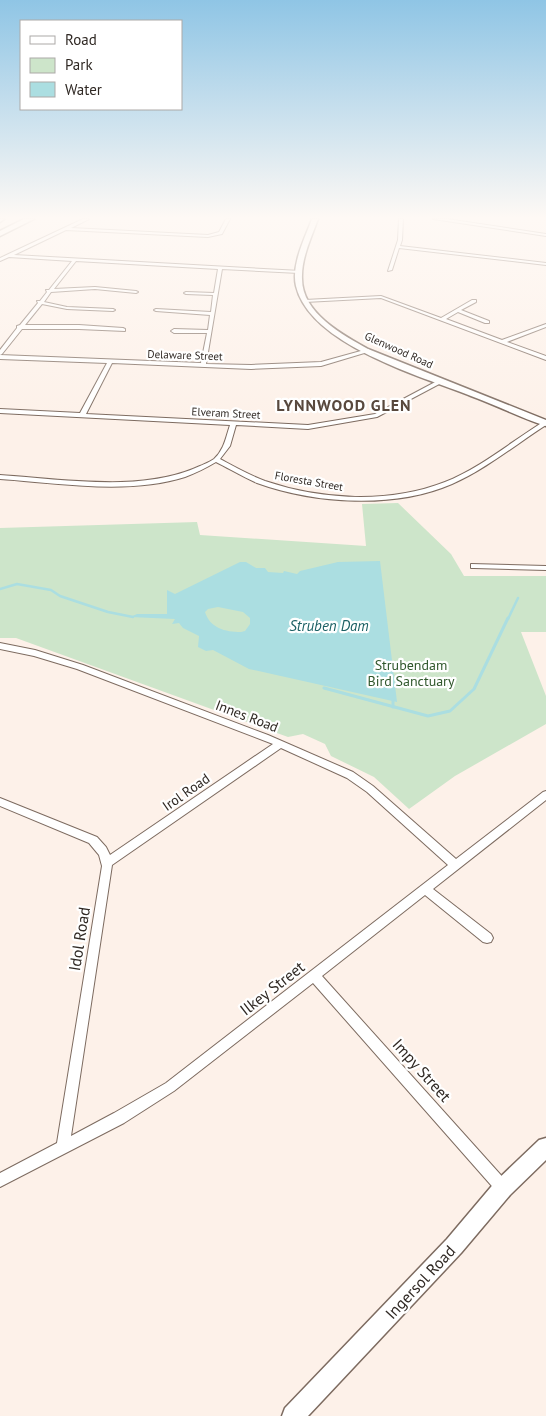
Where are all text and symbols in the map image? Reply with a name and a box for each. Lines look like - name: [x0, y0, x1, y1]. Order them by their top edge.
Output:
- legend: [20, 20, 182, 110]
- text: Road: [65, 30, 97, 49]
- text: Park: [65, 55, 93, 74]
- text: Water: [65, 80, 102, 99]
- street label: Glenwood Road: [363, 329, 435, 371]
- street label: Delaware Street: [147, 347, 223, 363]
- district label: LYNNWOOD GLEN: [276, 395, 412, 415]
- street label: Elveram Street: [191, 404, 261, 422]
- street label: Floresta Street: [274, 468, 344, 494]
- water label: Struben Dam: [289, 616, 369, 635]
- park label: Strubendam Bird Sanctuary: [368, 656, 455, 690]
- street label: Innes Road: [213, 696, 281, 736]
- street label: Irol Road: [159, 769, 213, 815]
- street label: Idol Road: [64, 906, 94, 972]
- street label: Ilkey Street: [236, 956, 309, 1019]
- street label: Impy Street: [388, 1034, 456, 1106]
- street label: Ingersol Road: [381, 1241, 459, 1323]

